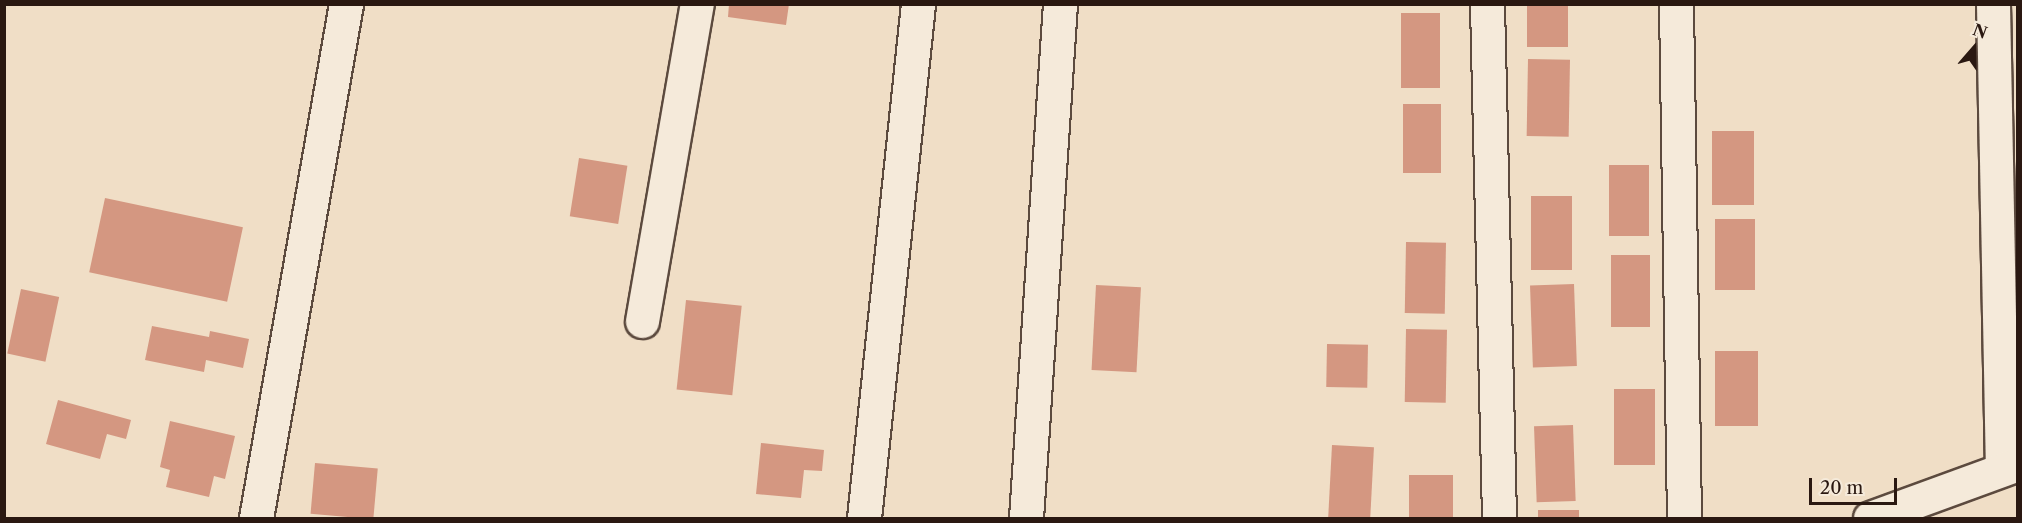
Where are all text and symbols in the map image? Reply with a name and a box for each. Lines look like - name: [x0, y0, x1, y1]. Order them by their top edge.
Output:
- north arrow: [1944, 18, 2004, 78]
- text: N: [1970, 19, 1990, 43]
- scale bar: [1812, 466, 1900, 504]
- text: 20 m: [1820, 477, 1863, 499]

